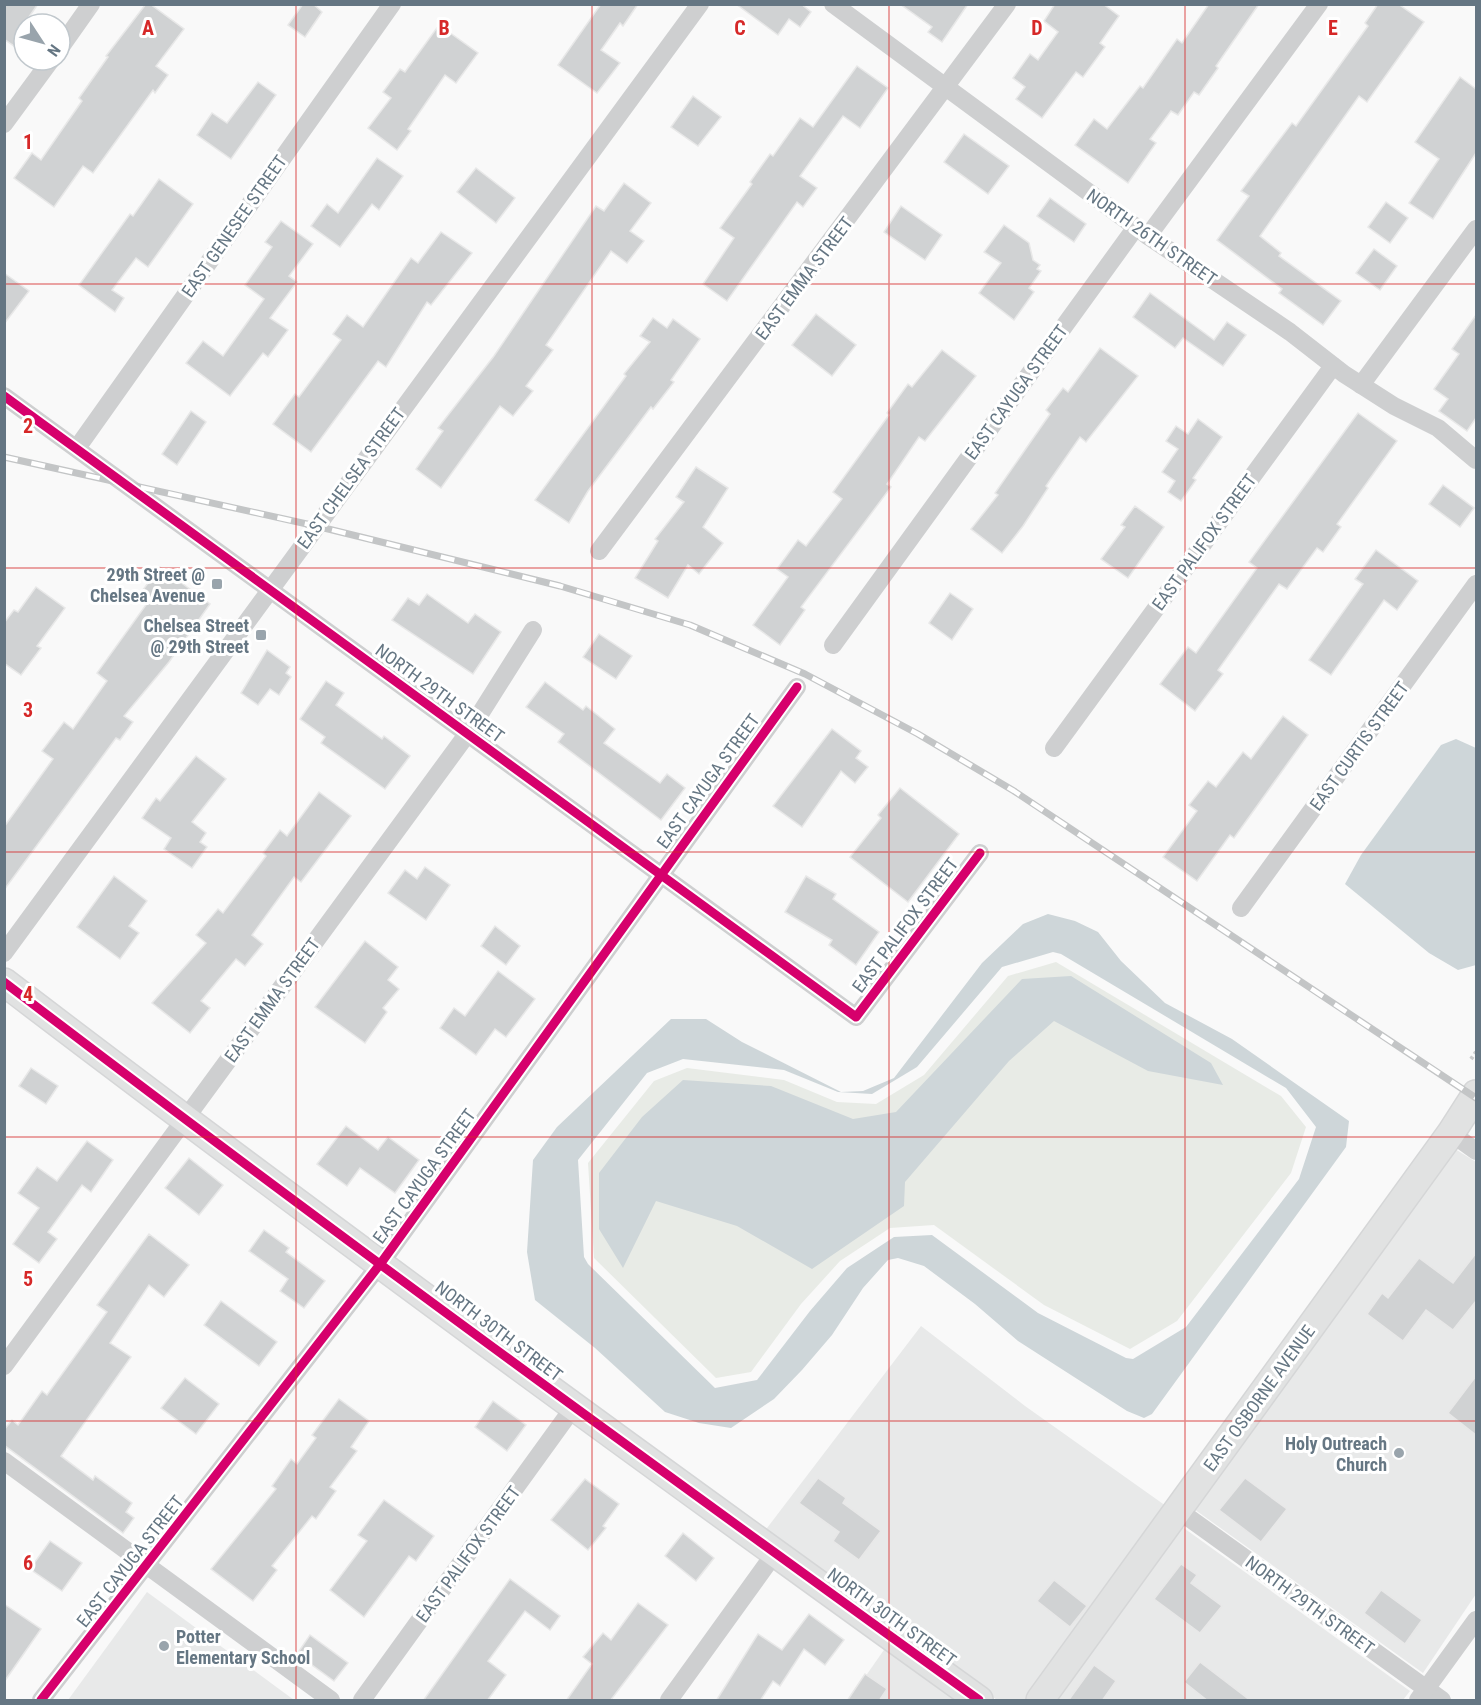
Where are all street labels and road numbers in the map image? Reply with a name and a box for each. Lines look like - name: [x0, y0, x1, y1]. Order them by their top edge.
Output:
- street label: EAST GENESEE STREET: [177, 151, 291, 301]
- street label: NORTH 26TH STREET: [1083, 184, 1221, 290]
- street label: EAST EMMA STREET: [751, 212, 857, 344]
- street label: EAST CAYUGA STREET: [960, 321, 1072, 463]
- street label: EAST CHELSEA STREET: [293, 403, 409, 553]
- street label: EAST PALIFOX STREET: [1148, 470, 1260, 614]
- street label: NORTH 29TH STREET: [372, 639, 508, 747]
- street label: EAST CURTIS STREET: [1305, 678, 1413, 814]
- street label: EAST CAYUGA STREET: [652, 710, 764, 852]
- street label: EAST PALIFOX STREET: [848, 854, 962, 996]
- street label: EAST EMMA STREET: [220, 934, 324, 1066]
- street label: EAST CAYUGA STREET: [368, 1105, 480, 1247]
- street label: NORTH 30TH STREET: [431, 1276, 567, 1386]
- street label: EAST OSBORNE AVENUE: [1199, 1321, 1319, 1475]
- street label: EAST PALIFOX STREET: [412, 1482, 524, 1626]
- street label: EAST CAYUGA STREET: [72, 1491, 188, 1631]
- street label: NORTH 29TH STREET: [1242, 1551, 1378, 1659]
- street label: NORTH 30TH STREET: [824, 1563, 960, 1671]

